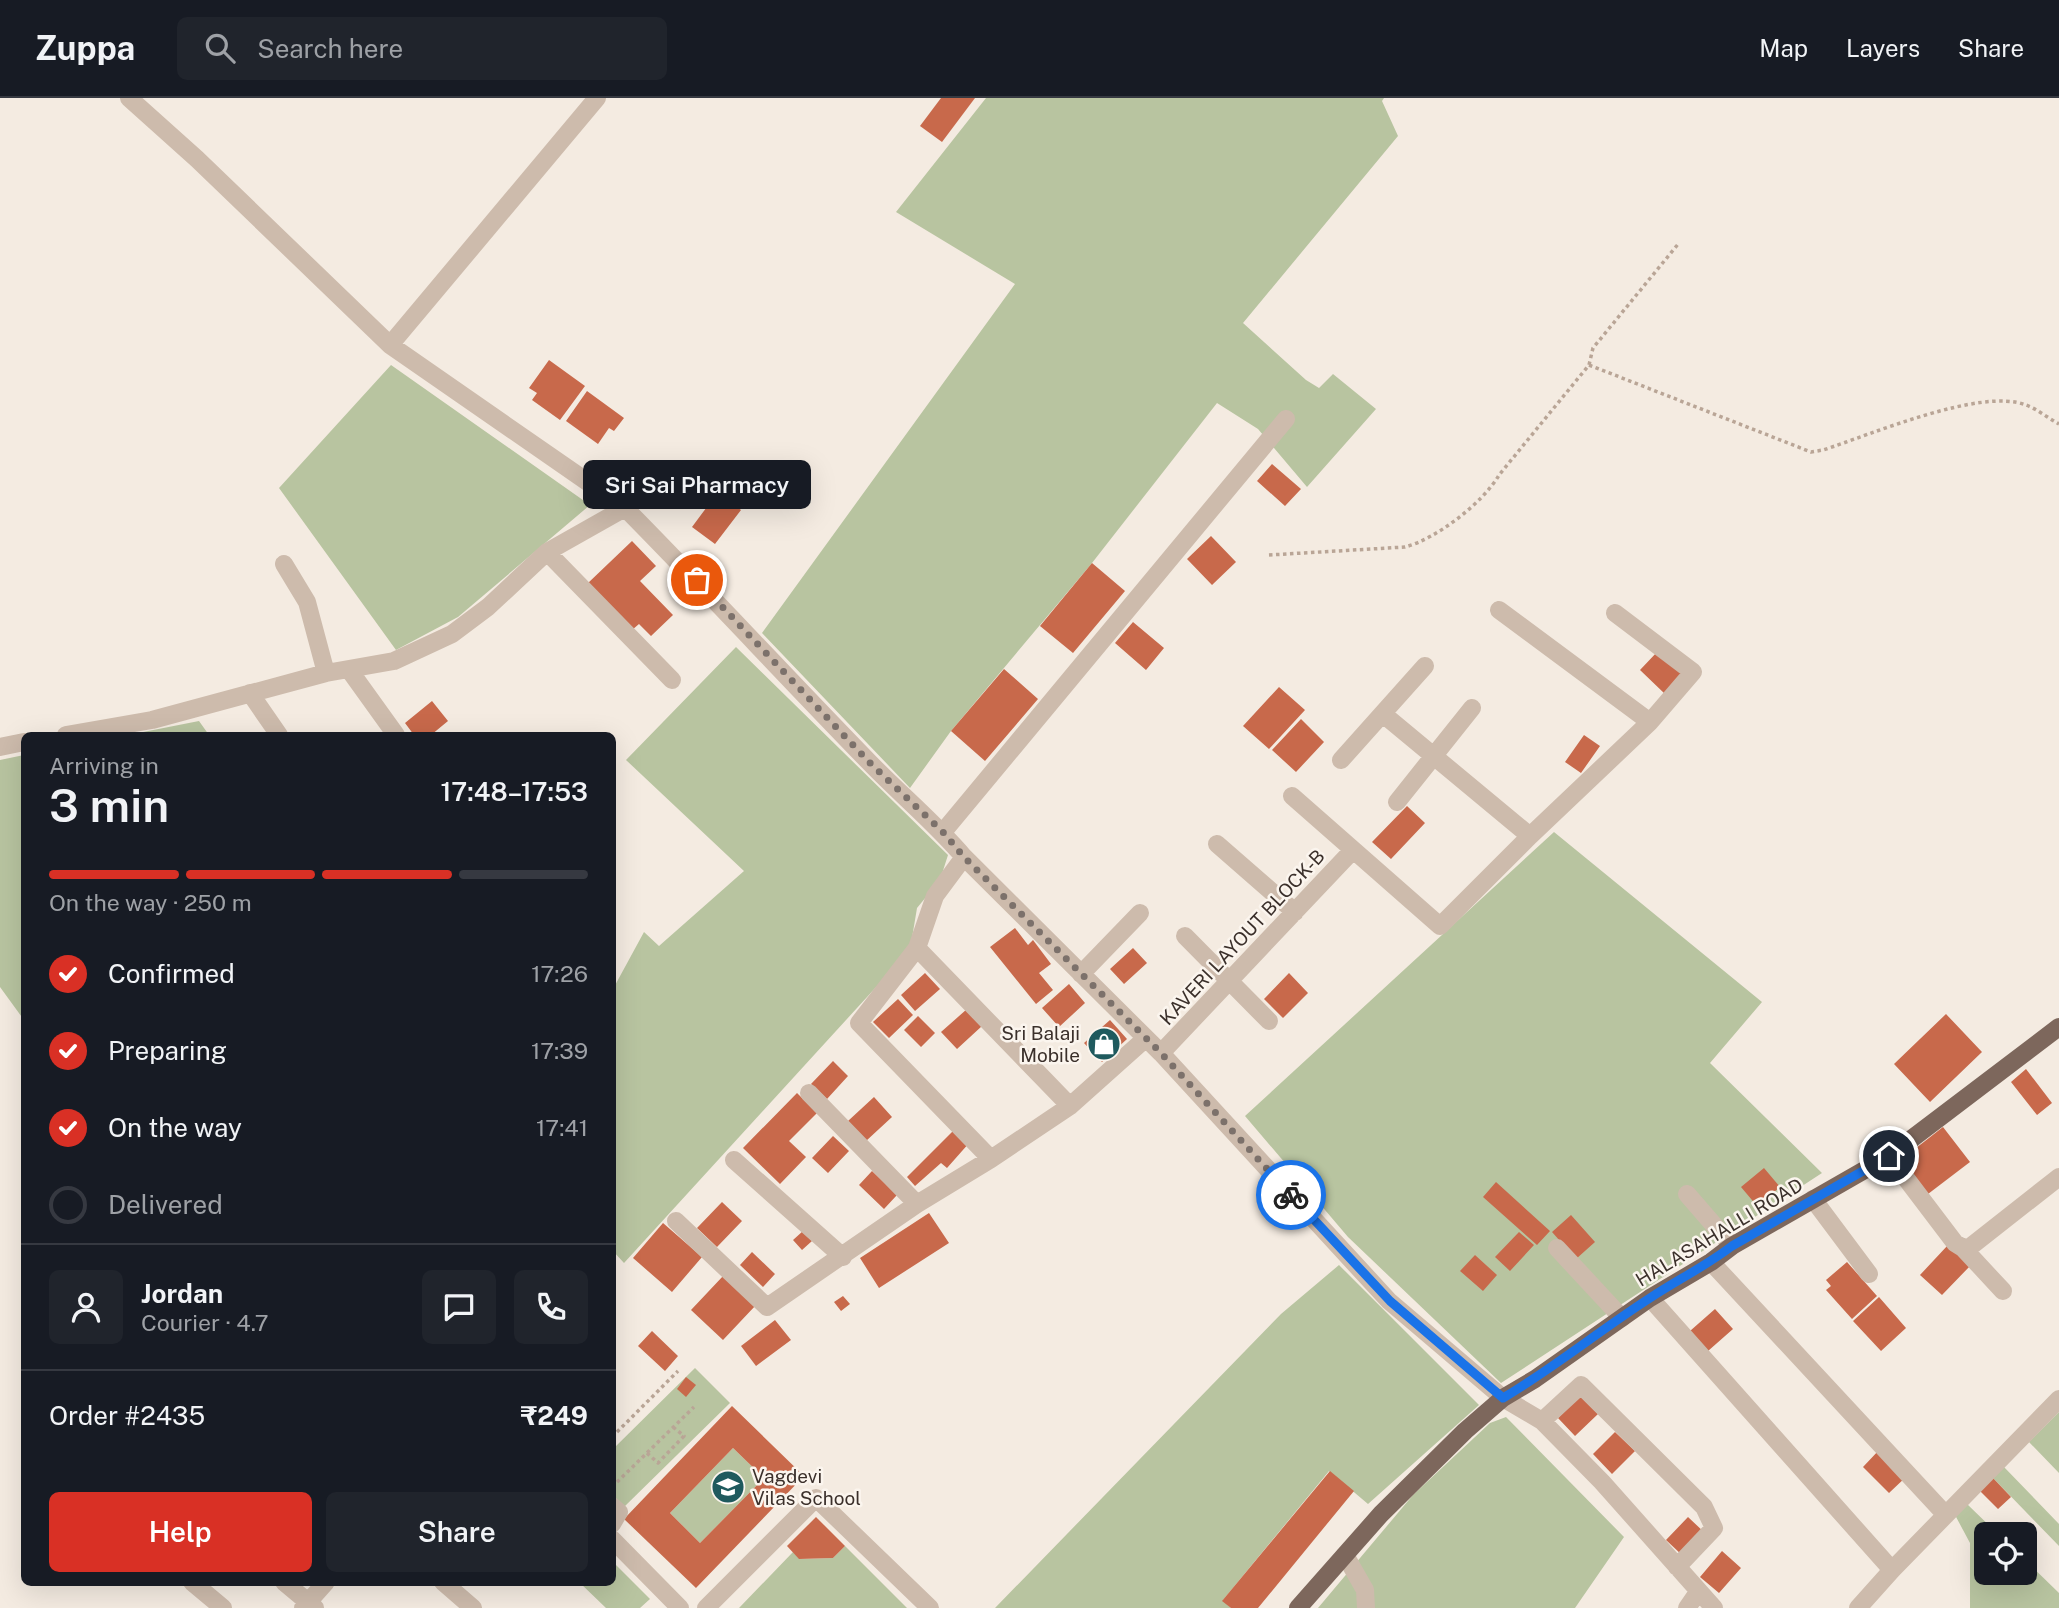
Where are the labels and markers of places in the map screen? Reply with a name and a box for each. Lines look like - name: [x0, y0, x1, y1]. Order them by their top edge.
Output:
- callout: Sri Sai Pharmacy: [583, 461, 811, 510]
- pin: [667, 550, 727, 610]
- place label: Sri Balaji Mobile: [1001, 1022, 1080, 1066]
- shop icon: Sri Balaji Mobile: [1085, 1025, 1123, 1063]
- pin: [1859, 1126, 1919, 1186]
- place label: Vagdevi Vilas School: [752, 1465, 861, 1509]
- school or university icon: Vagdevi Vilas School: [709, 1468, 747, 1506]

